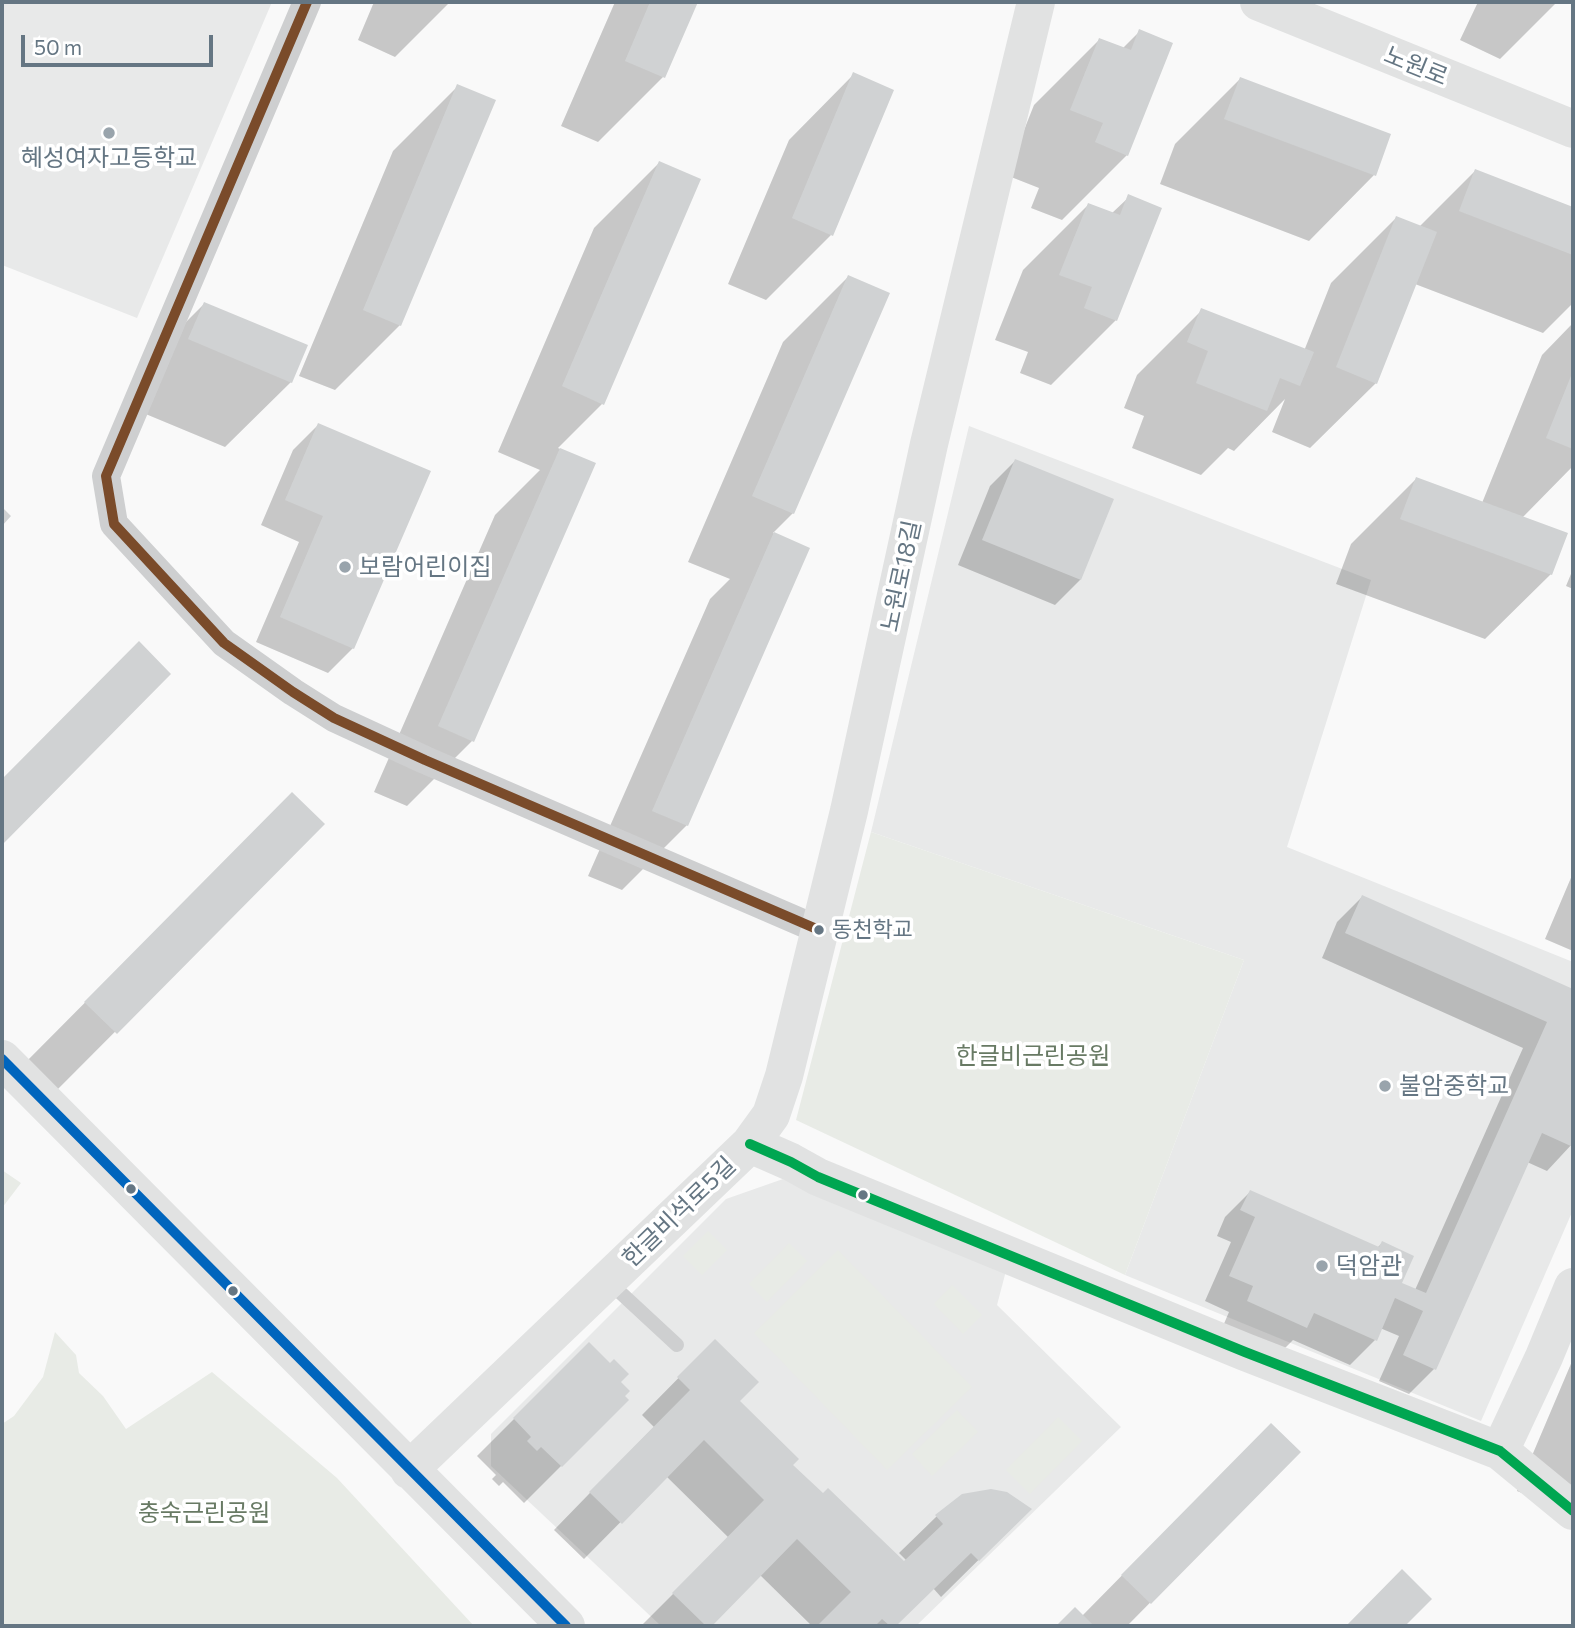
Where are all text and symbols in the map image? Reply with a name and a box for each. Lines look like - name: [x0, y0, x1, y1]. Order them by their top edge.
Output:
- scale bar: [24, 21, 217, 65]
- text: 50 m: [34, 34, 82, 59]
- street label: 노원로: [1380, 40, 1452, 92]
- marker: 혜성여자고등학교: [101, 125, 117, 141]
- place label: 혜성여자고등학교: [21, 144, 197, 172]
- street label: 노원로18길: [875, 518, 927, 634]
- place label: 보람어린이집: [359, 553, 491, 581]
- marker: 보람어린이집: [337, 559, 353, 575]
- place label: 동천학교: [832, 917, 913, 943]
- marker: 동천학교: [812, 923, 826, 937]
- park label: 한글비근린공원: [956, 1042, 1110, 1070]
- place label: 불암중학교: [1399, 1072, 1509, 1100]
- marker: 불암중학교: [1377, 1078, 1393, 1094]
- street label: 한글비석로5길: [616, 1151, 742, 1273]
- unlabelled marker: [124, 1182, 138, 1196]
- unlabelled marker: [856, 1188, 870, 1202]
- place label: 덕암관: [1336, 1252, 1402, 1280]
- marker: 덕암관: [1314, 1258, 1330, 1274]
- unlabelled marker: [226, 1284, 240, 1298]
- park label: 충숙근린공원: [138, 1499, 270, 1527]

